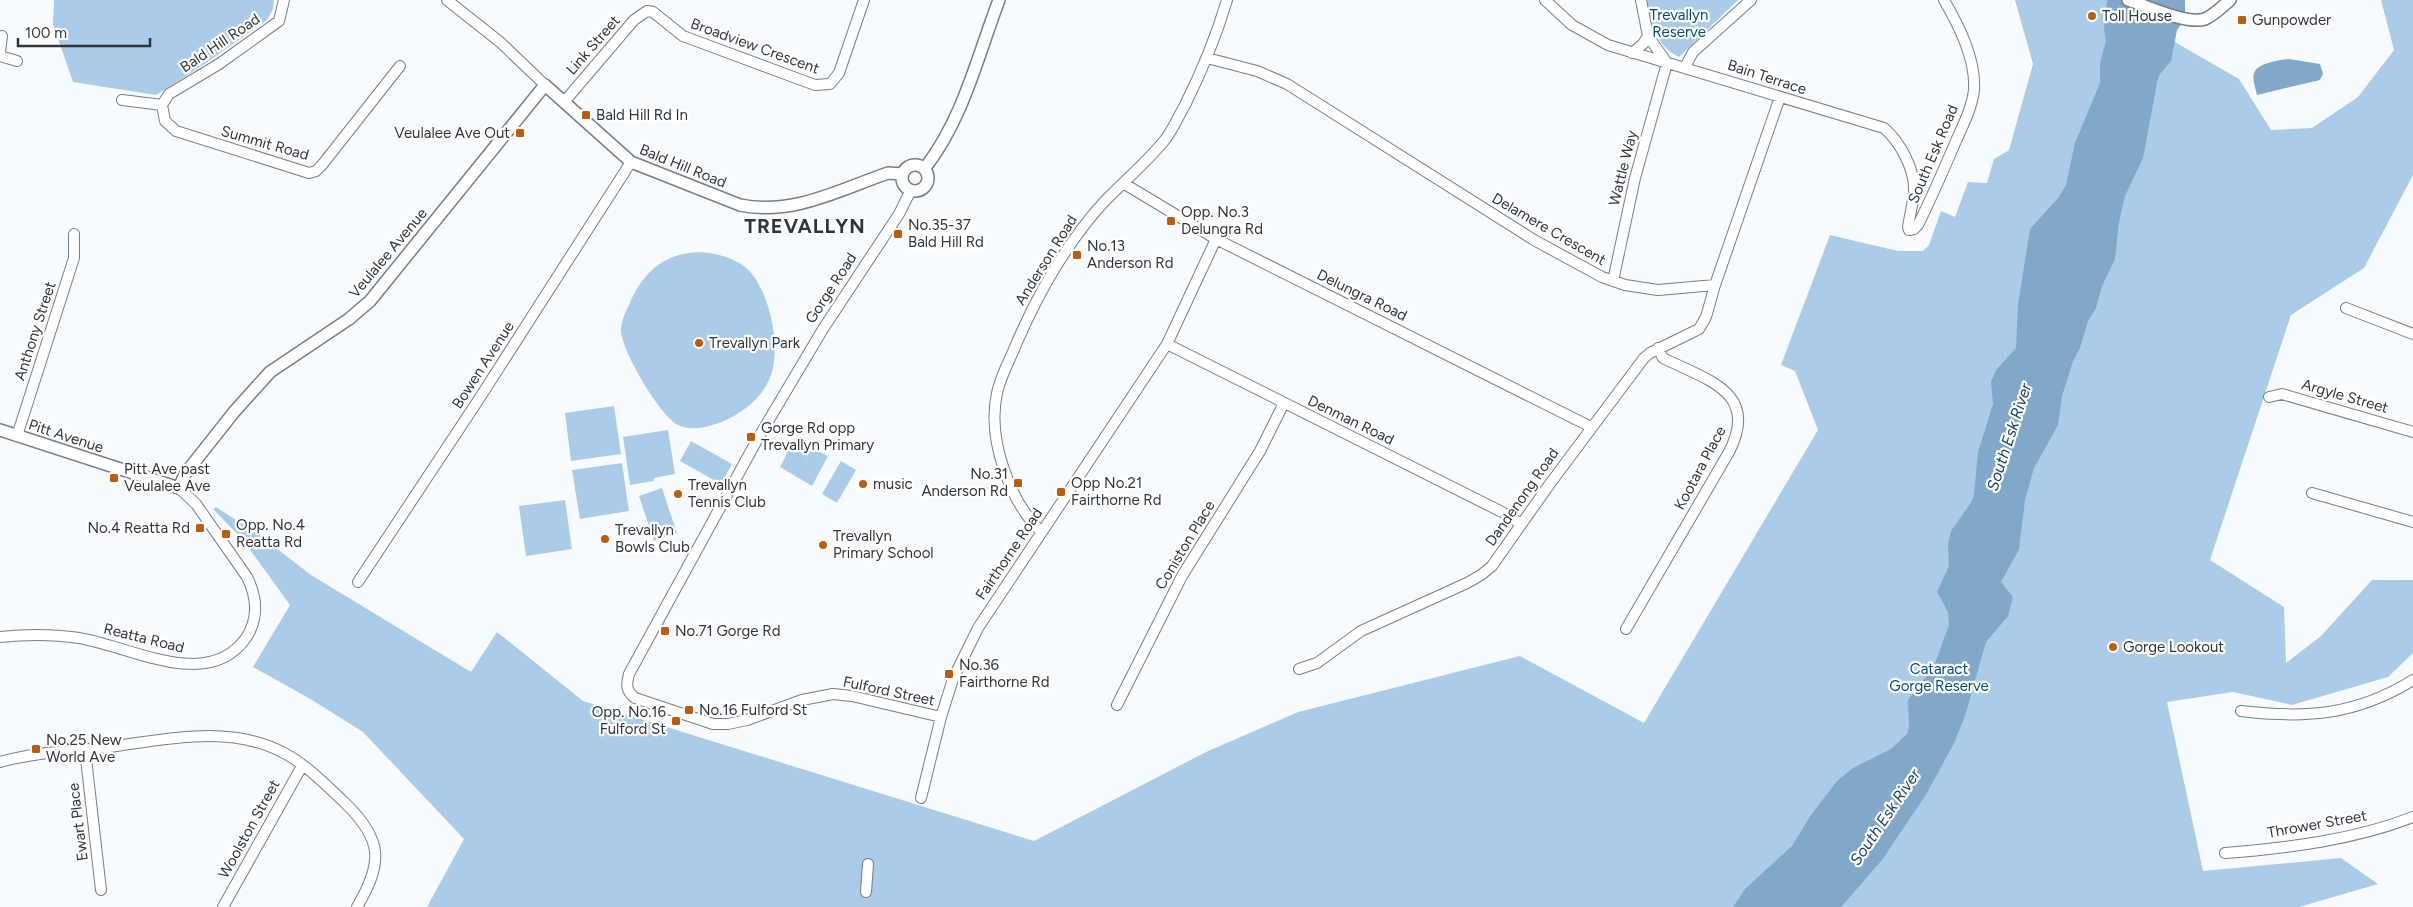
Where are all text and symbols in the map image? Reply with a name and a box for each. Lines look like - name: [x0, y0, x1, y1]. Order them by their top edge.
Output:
- park label: Trevallyn Reserve: [1650, 6, 1708, 41]
- place label: Toll House: [2102, 7, 2172, 25]
- street label: Bald Hill Road: [177, 10, 263, 76]
- marker: Toll House: [2086, 10, 2098, 22]
- street label: Link Street: [562, 11, 624, 78]
- place label: Gunpowder: [2252, 11, 2331, 29]
- street label: Broadview Crescent: [688, 14, 822, 78]
- marker: Gunpowder: [2236, 14, 2248, 26]
- scale bar: [18, 15, 150, 47]
- text: 100 m: [25, 24, 67, 42]
- street label: Bain Terrace: [1725, 56, 1809, 98]
- street label: South Esk Road: [1904, 102, 1962, 206]
- place label: Bald Hill Rd In: [596, 106, 688, 124]
- marker: Bald Hill Rd In: [580, 109, 592, 121]
- street label: Summit Road: [219, 122, 311, 164]
- place label: Veulalee Ave Out: [394, 124, 510, 142]
- marker: Veulalee Ave Out: [514, 127, 526, 139]
- street label: Wattle Way: [1605, 128, 1641, 208]
- street label: Bald Hill Road: [637, 140, 729, 192]
- street label: Delamere Crescent: [1489, 189, 1610, 269]
- place label: Opp. No.3 Delungra Rd: [1181, 203, 1263, 238]
- street label: Veulalee Avenue: [345, 205, 431, 301]
- street label: Anderson Road: [1011, 212, 1081, 308]
- district label: TREVALLYN: [744, 214, 866, 238]
- marker: Opp. No.3 Delungra Rd: [1165, 215, 1177, 227]
- place label: No.35-37 Bald Hill Rd: [908, 216, 984, 251]
- marker: No.35-37 Bald Hill Rd: [892, 228, 904, 240]
- place label: No.13 Anderson Rd: [1087, 237, 1174, 272]
- street label: Gorge Road: [802, 249, 860, 327]
- marker: No.13 Anderson Rd: [1071, 249, 1083, 261]
- street label: Delungra Road: [1314, 265, 1410, 325]
- street label: Anthony Street: [11, 279, 60, 383]
- street label: Bowen Avenue: [448, 318, 518, 412]
- place label: Trevallyn Park: [709, 334, 801, 352]
- marker: Trevallyn Park: [693, 337, 705, 349]
- street label: Argyle Street: [2300, 375, 2391, 417]
- water label: South Esk River: [1983, 380, 2035, 493]
- street label: Denman Road: [1305, 391, 1397, 449]
- street label: Pitt Avenue: [26, 415, 106, 457]
- place label: Gorge Rd opp Trevallyn Primary: [761, 419, 874, 454]
- street label: Kootara Place: [1670, 423, 1730, 513]
- marker: Gorge Rd opp Trevallyn Primary: [745, 431, 757, 443]
- street label: Dandenong Road: [1481, 444, 1563, 550]
- place label: Pitt Ave past Veulalee Ave: [124, 460, 211, 495]
- place label: No.31 Anderson Rd: [921, 465, 1008, 500]
- marker: Pitt Ave past Veulalee Ave: [108, 472, 120, 484]
- place label: Opp No.21 Fairthorne Rd: [1071, 474, 1162, 509]
- place label: music: [873, 475, 913, 493]
- place label: Trevallyn Tennis Club: [688, 476, 766, 511]
- marker: No.31 Anderson Rd: [1012, 477, 1024, 489]
- marker: music: [857, 478, 869, 490]
- marker: Opp No.21 Fairthorne Rd: [1055, 486, 1067, 498]
- marker: Trevallyn Tennis Club: [672, 488, 684, 500]
- street label: Coniston Place: [1151, 497, 1219, 593]
- street label: Fairthorne Road: [972, 505, 1046, 603]
- place label: Opp. No.4 Reatta Rd: [236, 516, 305, 551]
- place label: No.4 Reatta Rd: [87, 519, 190, 537]
- place label: Trevallyn Bowls Club: [615, 521, 690, 556]
- marker: No.4 Reatta Rd: [194, 522, 206, 534]
- place label: Trevallyn Primary School: [833, 527, 934, 562]
- marker: Opp. No.4 Reatta Rd: [220, 528, 232, 540]
- marker: Trevallyn Bowls Club: [599, 533, 611, 545]
- marker: Trevallyn Primary School: [817, 539, 829, 551]
- street label: Reatta Road: [102, 619, 186, 657]
- place label: No.71 Gorge Rd: [675, 622, 780, 640]
- marker: No.71 Gorge Rd: [659, 625, 671, 637]
- place label: Gorge Lookout: [2123, 638, 2224, 656]
- marker: Gorge Lookout: [2107, 641, 2119, 653]
- place label: No.36 Fairthorne Rd: [959, 656, 1050, 691]
- park label: Cataract Gorge Reserve: [1889, 660, 1989, 695]
- marker: No.36 Fairthorne Rd: [943, 668, 955, 680]
- street label: Fulford Street: [841, 672, 937, 710]
- place label: No.16 Fulford St: [699, 701, 807, 719]
- place label: Opp. No.16 Fulford St: [592, 703, 667, 738]
- marker: No.16 Fulford St: [683, 704, 695, 716]
- marker: Opp. No.16 Fulford St: [670, 715, 682, 727]
- place label: No.25 New World Ave: [46, 731, 122, 766]
- marker: No.25 New World Ave: [30, 743, 42, 755]
- water label: South Esk River: [1846, 765, 1924, 869]
- street label: Woolston Street: [214, 776, 284, 881]
- street label: Ewart Place: [64, 782, 92, 862]
- street label: Thrower Street: [2266, 806, 2369, 842]

